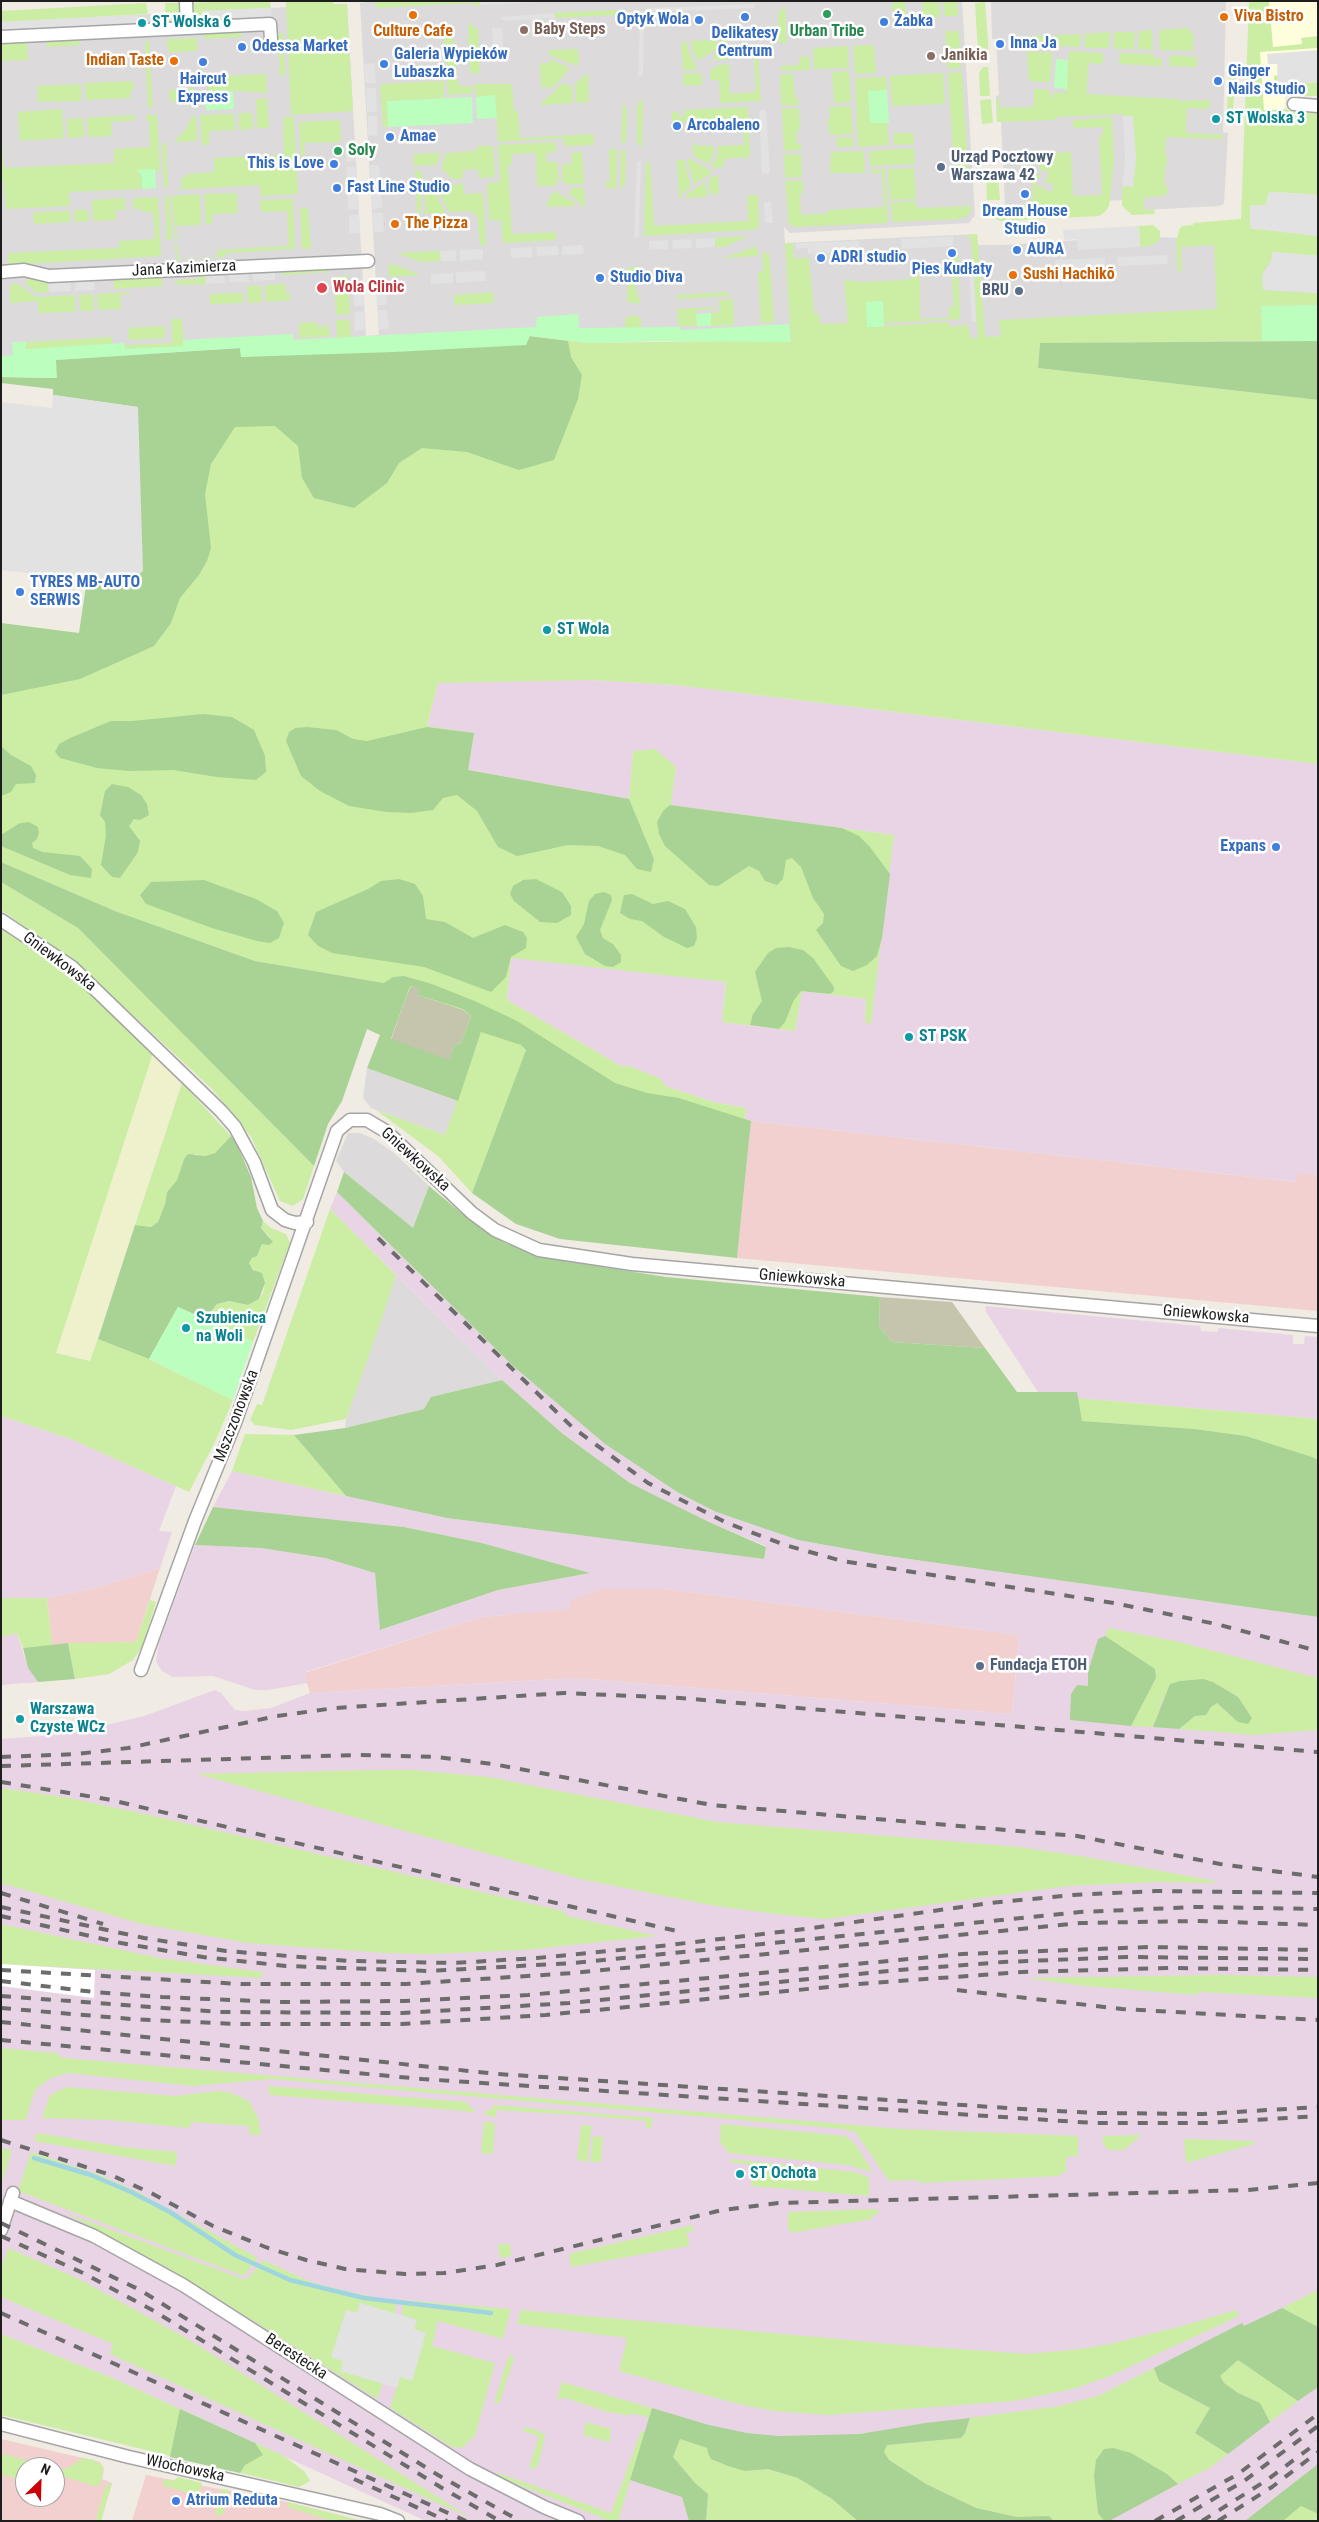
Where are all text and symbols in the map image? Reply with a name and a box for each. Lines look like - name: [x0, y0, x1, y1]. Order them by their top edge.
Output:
- place label: Viva Bistro: [1234, 7, 1304, 27]
- marker: Urban Tribe: [821, 8, 833, 20]
- marker: Culture Cafe: [407, 9, 419, 21]
- place label: Optyk Wola: [617, 10, 689, 30]
- marker: Delikatesy Centrum: [739, 11, 751, 23]
- marker: Viva Bistro: [1218, 11, 1230, 23]
- place label: Żabka: [894, 12, 933, 32]
- place label: ST Wolska 6: [152, 13, 231, 33]
- marker: Optyk Wola: [693, 14, 705, 26]
- marker: Żabka: [878, 16, 890, 28]
- marker: ST Wolska 6: [136, 17, 148, 29]
- place label: Baby Steps: [534, 20, 606, 40]
- place label: Culture Cafe: [373, 22, 453, 42]
- place label: Urban Tribe: [790, 22, 864, 42]
- marker: Baby Steps: [518, 24, 530, 36]
- place label: Delikatesy Centrum: [712, 24, 778, 62]
- place label: Inna Ja: [1010, 34, 1057, 54]
- place label: Odessa Market: [252, 37, 348, 57]
- marker: Inna Ja: [994, 38, 1006, 50]
- marker: Odessa Market: [236, 41, 248, 53]
- place label: Galeria Wypieków Lubaszka: [394, 45, 508, 83]
- place label: Janikia: [941, 46, 988, 66]
- marker: Janikia: [925, 50, 937, 62]
- place label: Indian Taste: [86, 51, 164, 71]
- marker: Indian Taste: [168, 55, 180, 67]
- marker: Haircut Express: [197, 56, 209, 68]
- marker: Galeria Wypieków Lubaszka: [378, 58, 390, 70]
- place label: Ginger Nails Studio: [1228, 62, 1306, 100]
- place label: Haircut Express: [178, 70, 228, 108]
- marker: Ginger Nails Studio: [1212, 75, 1224, 87]
- place label: ST Wolska 3: [1226, 109, 1305, 129]
- marker: ST Wolska 3: [1210, 113, 1222, 125]
- place label: Arcobaleno: [687, 116, 760, 136]
- marker: Arcobaleno: [671, 120, 683, 132]
- place label: Amae: [400, 127, 436, 147]
- marker: Amae: [384, 131, 396, 143]
- place label: Soly: [348, 141, 376, 161]
- marker: Soly: [332, 145, 344, 157]
- place label: Urząd Pocztowy Warszawa 42: [951, 148, 1053, 186]
- place label: This is Love: [247, 154, 324, 174]
- marker: This is Love: [328, 158, 340, 170]
- marker: Urząd Pocztowy Warszawa 42: [935, 161, 947, 173]
- place label: Fast Line Studio: [347, 178, 450, 198]
- marker: Fast Line Studio: [331, 182, 343, 194]
- marker: Dream House Studio: [1019, 188, 1031, 200]
- place label: Dream House Studio: [982, 202, 1068, 240]
- place label: The Pizza: [405, 214, 468, 234]
- marker: The Pizza: [389, 218, 401, 230]
- place label: AURA: [1027, 240, 1064, 260]
- marker: AURA: [1011, 244, 1023, 256]
- marker: Pies Kudłaty: [946, 247, 958, 259]
- place label: ADRI studio: [831, 248, 906, 268]
- marker: ADRI studio: [815, 252, 827, 264]
- street label: Jana Kazimierza: [131, 257, 237, 281]
- place label: Pies Kudłaty: [912, 260, 992, 280]
- place label: Sushi Hachikō: [1023, 265, 1115, 285]
- place label: Studio Diva: [610, 268, 683, 288]
- marker: Sushi Hachikō: [1007, 269, 1019, 281]
- marker: Studio Diva: [594, 272, 606, 284]
- place label: Wola Clinic: [333, 278, 404, 298]
- marker: Wola Clinic: [315, 281, 329, 295]
- place label: BRU: [982, 281, 1009, 301]
- marker: BRU: [1013, 285, 1025, 297]
- place label: TYRES MB-AUTO SERWIS: [30, 573, 140, 611]
- marker: TYRES MB-AUTO SERWIS: [14, 586, 26, 598]
- place label: ST Wola: [557, 620, 609, 640]
- marker: ST Wola: [541, 624, 553, 636]
- place label: Expans: [1220, 837, 1266, 857]
- marker: Expans: [1270, 841, 1282, 853]
- street label: Gniewkowska: [19, 928, 99, 996]
- place label: ST PSK: [919, 1027, 967, 1047]
- marker: ST PSK: [903, 1031, 915, 1043]
- street label: Gniewkowska: [376, 1124, 454, 1196]
- street label: Gniewkowska: [758, 1266, 846, 1292]
- street label: Gniewkowska: [1162, 1302, 1250, 1328]
- place label: Szubienica na Woli: [196, 1309, 266, 1347]
- marker: Szubienica na Woli: [180, 1322, 192, 1334]
- street label: Mszczonowska: [211, 1367, 263, 1465]
- place label: Fundacja ETOH: [990, 1656, 1087, 1676]
- marker: Fundacja ETOH: [974, 1660, 986, 1672]
- place label: Warszawa Czyste WCz: [30, 1700, 105, 1738]
- marker: Warszawa Czyste WCz: [14, 1713, 26, 1725]
- place label: ST Ochota: [750, 2164, 816, 2184]
- marker: ST Ochota: [734, 2168, 746, 2180]
- street label: Berestecka: [261, 2330, 331, 2384]
- street label: Włochowska: [144, 2451, 226, 2487]
- north arrow: [15, 2457, 65, 2507]
- text: N: [39, 2460, 53, 2478]
- place label: Atrium Reduta: [186, 2491, 278, 2511]
- marker: Atrium Reduta: [170, 2495, 182, 2507]

